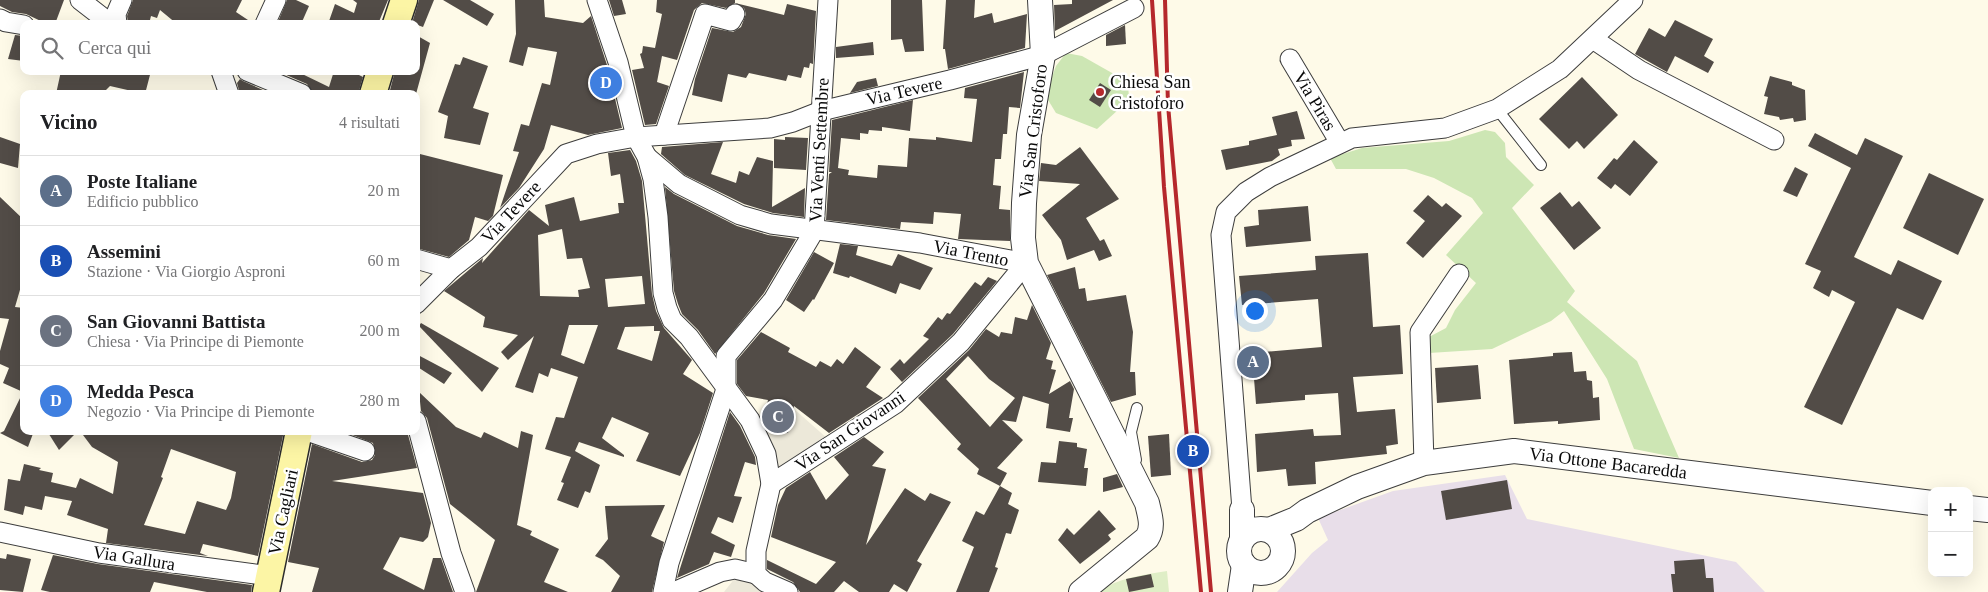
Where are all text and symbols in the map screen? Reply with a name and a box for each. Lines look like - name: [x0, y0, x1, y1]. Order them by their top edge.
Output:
- search box: [20, 20, 420, 75]
- icon: search: [38, 34, 66, 62]
- text: Cerca qui: [78, 37, 151, 58]
- street label: Via San Cristoforo: [1015, 63, 1051, 199]
- pin: D: [590, 64, 622, 102]
- street label: Via Piras: [1290, 68, 1340, 134]
- place label: Chiesa San Cristoforo: [1110, 72, 1191, 113]
- street label: Via Tevere: [864, 73, 944, 109]
- street label: Via Venti Settembre: [805, 77, 833, 223]
- marker: Chiesa San Cristoforo: [1094, 86, 1106, 98]
- text: Vicino: [40, 110, 98, 134]
- text: 4 risultati: [339, 114, 400, 131]
- text: Poste Italiane: [87, 171, 197, 192]
- street label: Via Tevere: [477, 177, 545, 247]
- text: A: [50, 182, 62, 199]
- text: 20 m: [368, 182, 400, 199]
- text: Edificio pubblico: [87, 193, 199, 210]
- street label: Via Trento: [932, 236, 1010, 270]
- text: Assemini: [87, 241, 161, 262]
- text: B: [51, 252, 61, 269]
- text: 60 m: [368, 252, 400, 269]
- text: Stazione · Via Giorgio Asproni: [87, 263, 285, 280]
- your location: [1242, 298, 1268, 324]
- text: San Giovanni Battista: [87, 311, 265, 332]
- text: C: [50, 322, 62, 339]
- text: 200 m: [360, 322, 400, 339]
- text: Chiesa · Via Principe di Piemonte: [87, 333, 304, 350]
- pin: A: [1237, 343, 1269, 381]
- text: Medda Pesca: [87, 381, 194, 402]
- street label: Via San Giovanni: [791, 387, 909, 475]
- text: D: [50, 392, 62, 409]
- text: 280 m: [360, 392, 400, 409]
- pin: C: [762, 398, 794, 436]
- text: Negozio · Via Principe di Piemonte: [87, 403, 315, 420]
- pin: B: [1177, 432, 1209, 470]
- street label: Via Ottone Bacaredda: [1528, 443, 1688, 483]
- street label: Via Cagliari: [264, 467, 302, 557]
- map controls: [1928, 487, 1973, 577]
- button: +: [1928, 487, 1973, 532]
- button: −: [1928, 532, 1973, 577]
- street label: Via Gallura: [91, 542, 177, 574]

